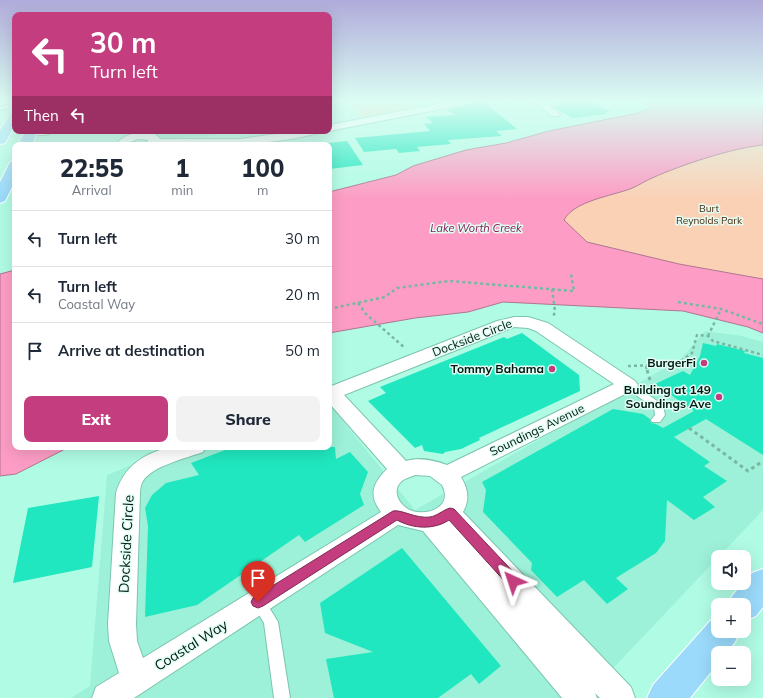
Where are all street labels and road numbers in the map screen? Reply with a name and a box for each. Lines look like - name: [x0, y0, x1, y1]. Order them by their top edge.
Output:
- street label: Dockside Circle: [430, 315, 514, 360]
- street label: Soundings Avenue: [487, 400, 587, 459]
- street label: Dockside Circle: [114, 494, 138, 594]
- street label: Coastal Way: [151, 615, 232, 675]

